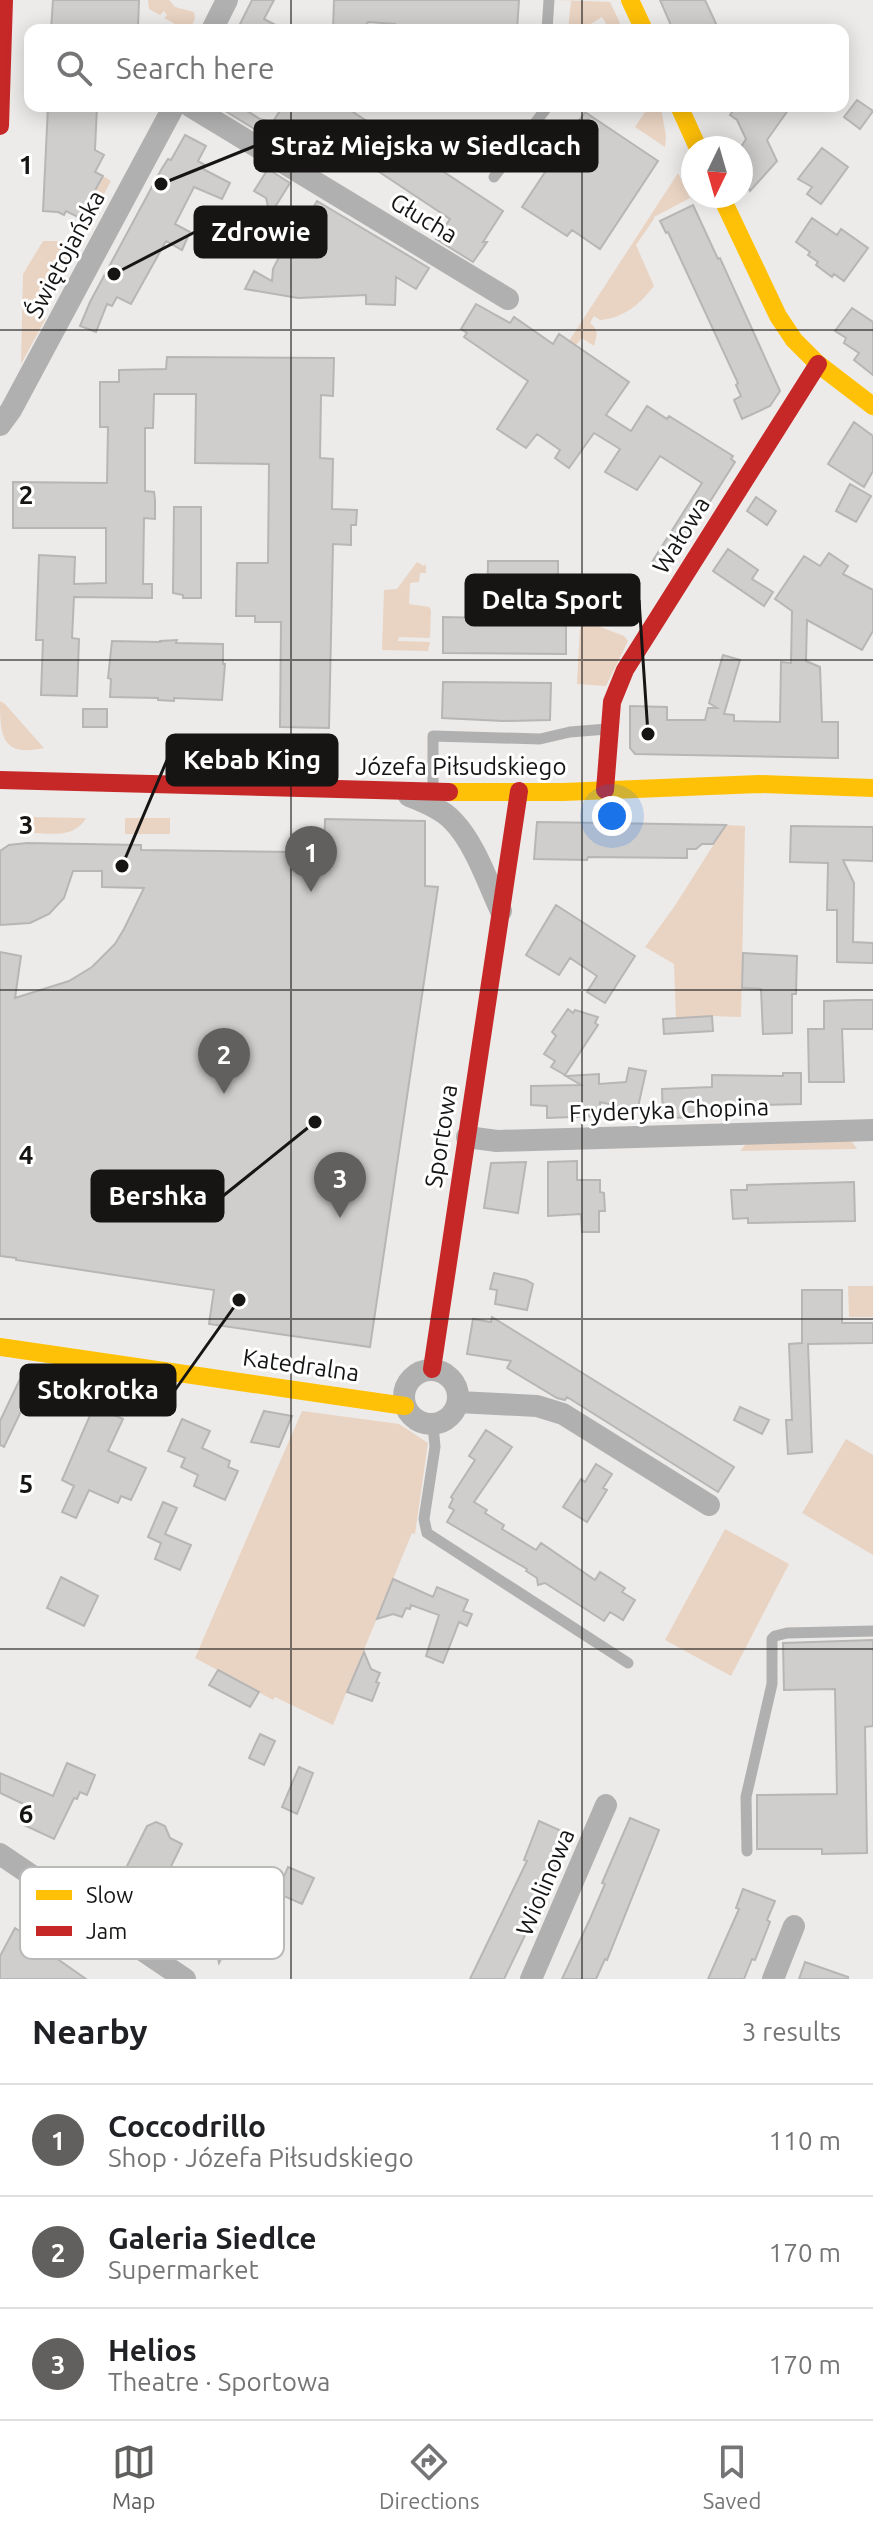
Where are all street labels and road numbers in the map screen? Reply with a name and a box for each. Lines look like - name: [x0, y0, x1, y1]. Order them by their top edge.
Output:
- street label: Świętojańska: [19, 185, 110, 322]
- street label: Głucha: [386, 188, 462, 248]
- street label: Wałowa: [647, 492, 715, 578]
- street label: Józefa Piłsudskiego: [356, 753, 566, 780]
- street label: Sportowa: [420, 1082, 462, 1190]
- street label: Fryderyka Chopina: [569, 1093, 769, 1127]
- street label: Katedralna: [241, 1343, 361, 1387]
- street label: Wiolinowa: [510, 1825, 580, 1939]

